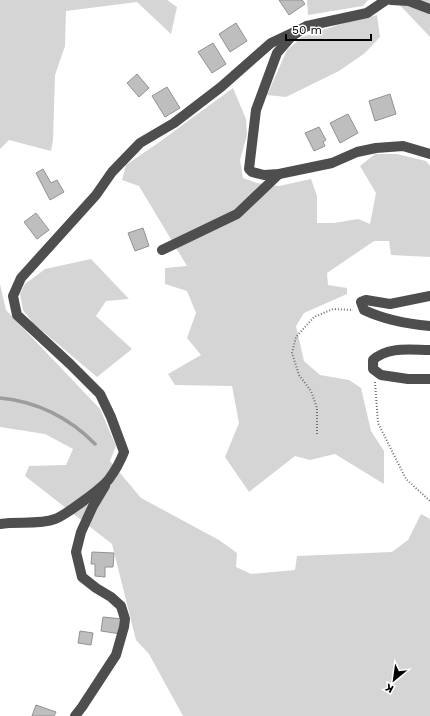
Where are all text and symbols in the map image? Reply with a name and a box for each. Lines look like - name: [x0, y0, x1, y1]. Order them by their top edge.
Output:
- scale bar: [286, 16, 371, 42]
- text: 50 m: [292, 23, 322, 37]
- north arrow: [374, 660, 414, 700]
- text: K: [383, 681, 396, 696]

